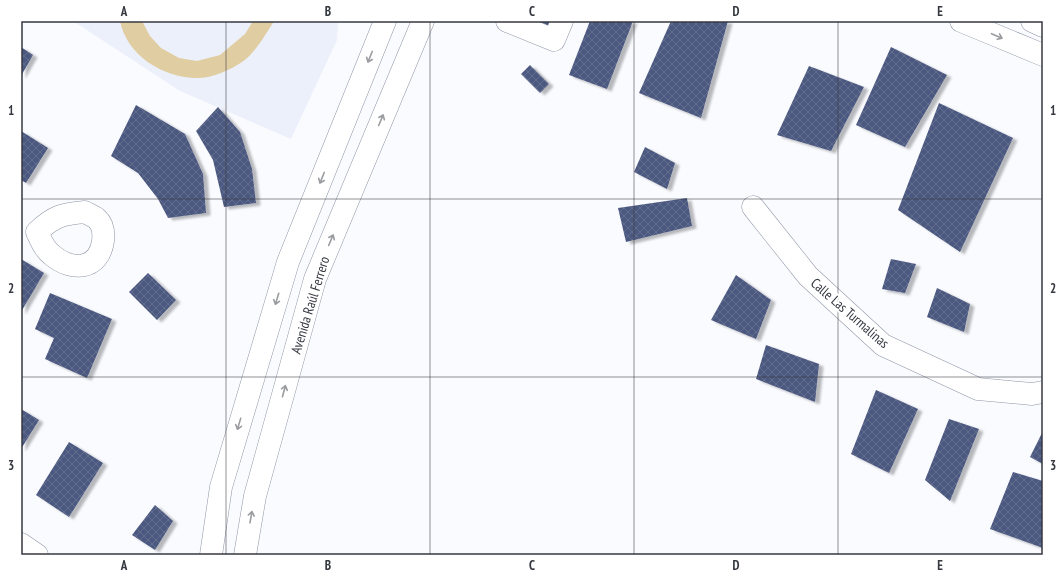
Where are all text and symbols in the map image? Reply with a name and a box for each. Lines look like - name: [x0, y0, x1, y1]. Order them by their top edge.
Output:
- text: A: [120, 3, 128, 20]
- text: B: [325, 3, 331, 20]
- text: C: [529, 3, 535, 20]
- text: D: [733, 3, 740, 20]
- text: E: [937, 3, 943, 20]
- one-way arrow: [990, 33, 1002, 40]
- one-way arrow: [366, 51, 374, 63]
- text: 1: [8, 102, 14, 119]
- text: 1: [1050, 102, 1056, 119]
- one-way arrow: [378, 115, 386, 127]
- one-way arrow: [317, 171, 325, 183]
- one-way arrow: [328, 235, 335, 247]
- street label: Avenida Raúl Ferrero: [287, 254, 333, 356]
- street label: Calle Las Turmalinas: [807, 274, 893, 352]
- text: 2: [8, 280, 14, 297]
- text: 2: [1050, 280, 1056, 297]
- one-way arrow: [273, 293, 280, 306]
- one-way arrow: [281, 385, 288, 398]
- one-way arrow: [235, 417, 242, 430]
- text: 3: [8, 457, 14, 474]
- text: 3: [1050, 457, 1056, 474]
- one-way arrow: [248, 510, 256, 523]
- text: A: [120, 557, 128, 574]
- text: B: [325, 557, 331, 574]
- text: C: [529, 557, 535, 574]
- text: D: [733, 557, 740, 574]
- text: E: [937, 557, 943, 574]

